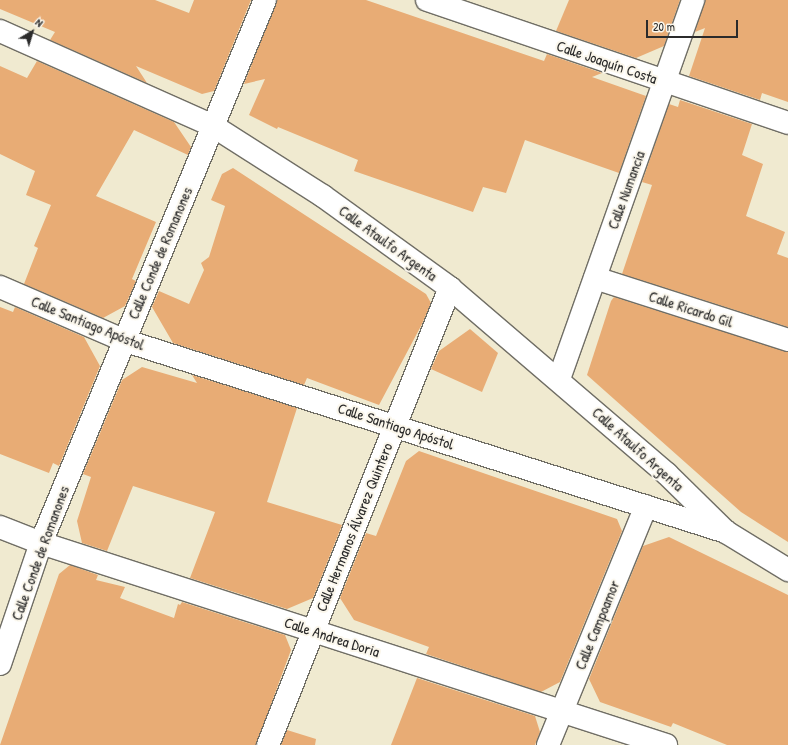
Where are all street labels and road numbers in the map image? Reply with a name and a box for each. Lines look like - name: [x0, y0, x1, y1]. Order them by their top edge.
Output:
- street label: Calle Joaquín Costa: [554, 36, 660, 88]
- street label: Calle Numancia: [604, 148, 648, 232]
- street label: Calle Conde de Romanones: [124, 184, 196, 322]
- street label: Calle Ataulfo Argenta: [335, 201, 441, 285]
- street label: Calle Ricardo Gil: [647, 287, 735, 331]
- street label: Calle Santiago Apóstol: [29, 292, 147, 354]
- street label: Calle Santiago Apóstol: [336, 399, 456, 453]
- street label: Calle Ataulfo Argenta: [589, 403, 687, 495]
- street label: Calle Hermanos Álvarez Quintero: [312, 440, 396, 614]
- street label: Calle Conde de Romanones: [7, 483, 73, 623]
- street label: Calle Campoamor: [571, 578, 623, 672]
- street label: Calle Andrea Doria: [282, 613, 382, 661]

